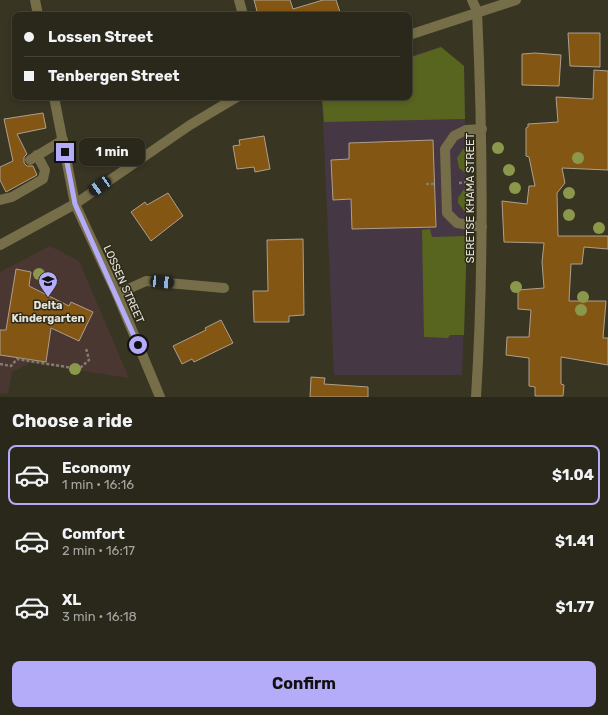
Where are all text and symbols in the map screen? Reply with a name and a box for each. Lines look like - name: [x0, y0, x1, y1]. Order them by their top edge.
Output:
- text: Lossen Street: [48, 28, 153, 46]
- text: Tenbergen Street: [48, 67, 180, 85]
- street label: SERETSE KHAMA STREET: [464, 132, 477, 263]
- callout: 1 min: [79, 138, 145, 166]
- route end: [56, 143, 74, 161]
- text: 1 min: [95, 144, 129, 159]
- car: [87, 174, 113, 198]
- street label: LOSSEN STREET: [100, 243, 147, 326]
- school or university icon: Delta Kindergarten: [37, 270, 59, 298]
- car: [150, 275, 174, 289]
- place label: Delta Kindergarten: [11, 299, 85, 325]
- route start: [129, 336, 147, 354]
- text: Choose a ride: [12, 410, 133, 432]
- icon: car: [14, 457, 50, 493]
- text: Economy: [62, 459, 131, 477]
- text: $1.04: [552, 466, 594, 484]
- text: 1 min · 16:16: [62, 477, 134, 492]
- icon: car: [14, 523, 50, 559]
- text: Comfort: [62, 525, 125, 543]
- text: $1.41: [555, 532, 594, 550]
- text: 2 min · 16:17: [62, 543, 135, 558]
- icon: car: [14, 589, 50, 625]
- text: XL: [62, 591, 81, 609]
- text: $1.77: [556, 598, 594, 616]
- text: 3 min · 16:18: [62, 609, 137, 624]
- button: Confirm: [12, 661, 596, 707]

